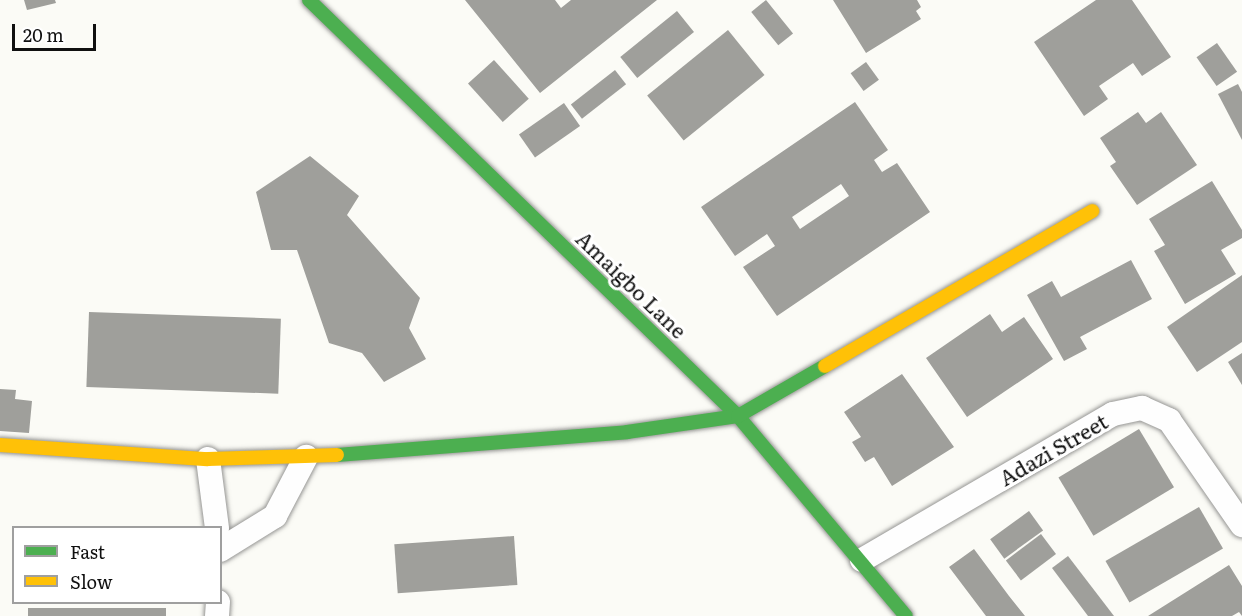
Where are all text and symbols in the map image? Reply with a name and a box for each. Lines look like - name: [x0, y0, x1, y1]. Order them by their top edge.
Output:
- scale bar: [15, 12, 99, 50]
- text: 20 m: [23, 21, 64, 48]
- street label: Amaigbo Lane: [572, 225, 692, 343]
- street label: Adazi Street: [994, 408, 1112, 490]
- legend: [12, 526, 222, 604]
- text: Fast: [70, 538, 105, 565]
- text: Slow: [70, 568, 112, 595]

